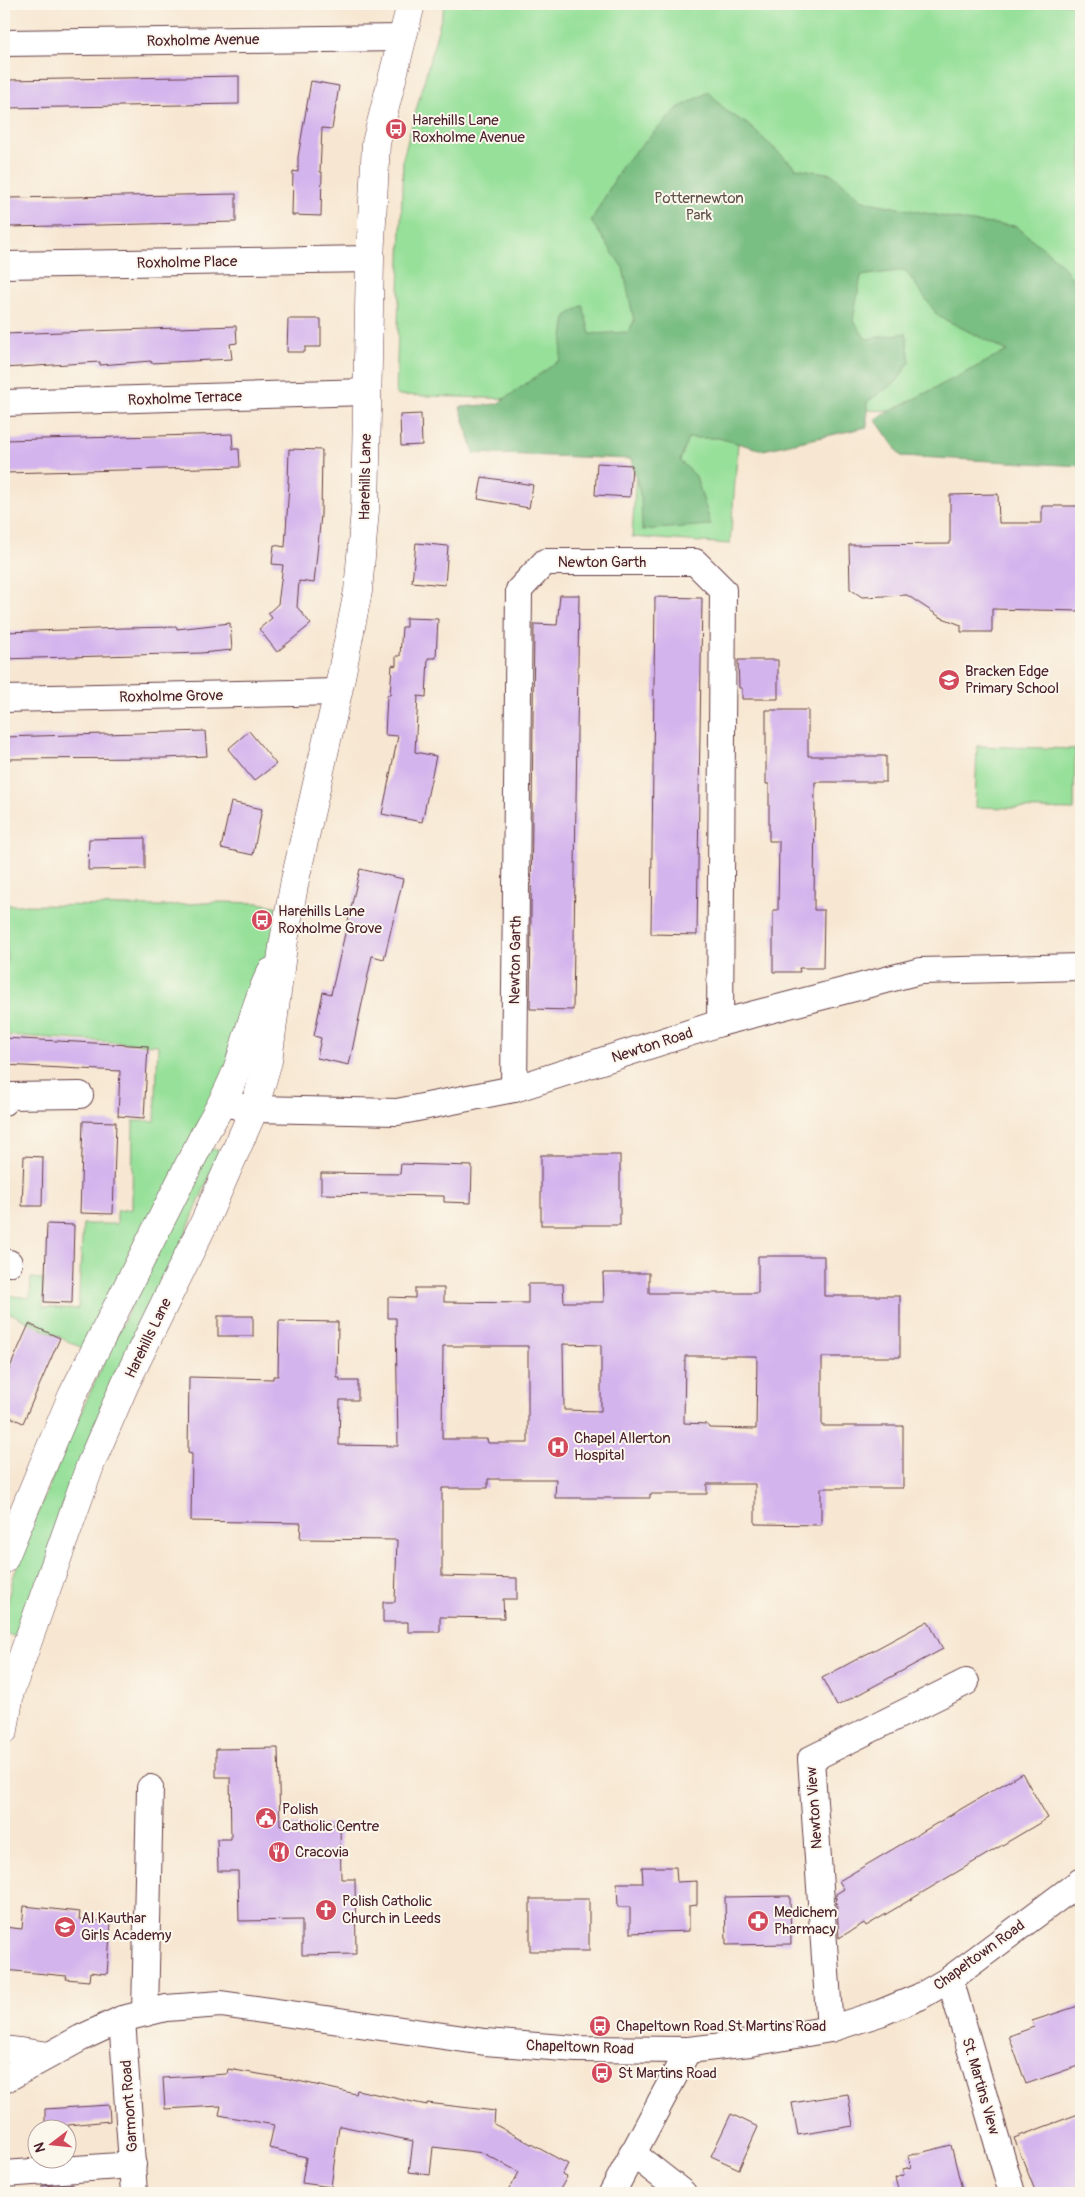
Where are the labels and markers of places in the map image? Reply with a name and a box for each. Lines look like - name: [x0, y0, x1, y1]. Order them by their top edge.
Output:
- place label: Harehills Lane Roxholme Avenue: [412, 111, 525, 147]
- bus stop icon: Harehills Lane Roxholme Avenue: [384, 117, 408, 141]
- place label: Bracken Edge Primary School: [965, 662, 1059, 698]
- school or university icon: Bracken Edge Primary School: [937, 668, 961, 692]
- place label: Harehills Lane Roxholme Grove: [278, 902, 383, 938]
- bus stop icon: Harehills Lane Roxholme Grove: [250, 908, 274, 932]
- place label: Chapel Allerton Hospital: [574, 1429, 671, 1465]
- hospital icon: Chapel Allerton Hospital: [546, 1435, 570, 1459]
- place label: Polish Catholic Centre: [282, 1800, 380, 1836]
- public building icon: Polish Catholic Centre: [254, 1806, 278, 1830]
- restaurant icon: Cracovia: [267, 1840, 291, 1864]
- place label: Cracovia: [295, 1843, 349, 1862]
- place label: Polish Catholic Church in Leeds: [342, 1892, 441, 1928]
- church icon: Polish Catholic Church in Leeds: [314, 1898, 338, 1922]
- place label: Medichem Pharmacy: [774, 1903, 837, 1939]
- place label: Al Kauthar Girls Academy: [81, 1909, 172, 1945]
- pharmacy icon: Medichem Pharmacy: [746, 1909, 770, 1933]
- school or university icon: Al Kauthar Girls Academy: [53, 1915, 77, 1939]
- bus stop icon: Chapeltown Road St Martins Road: [588, 2014, 612, 2038]
- place label: Chapeltown Road St Martins Road: [616, 2017, 826, 2036]
- bus stop icon: St Martins Road: [590, 2061, 614, 2085]
- place label: St Martins Road: [618, 2064, 717, 2083]

